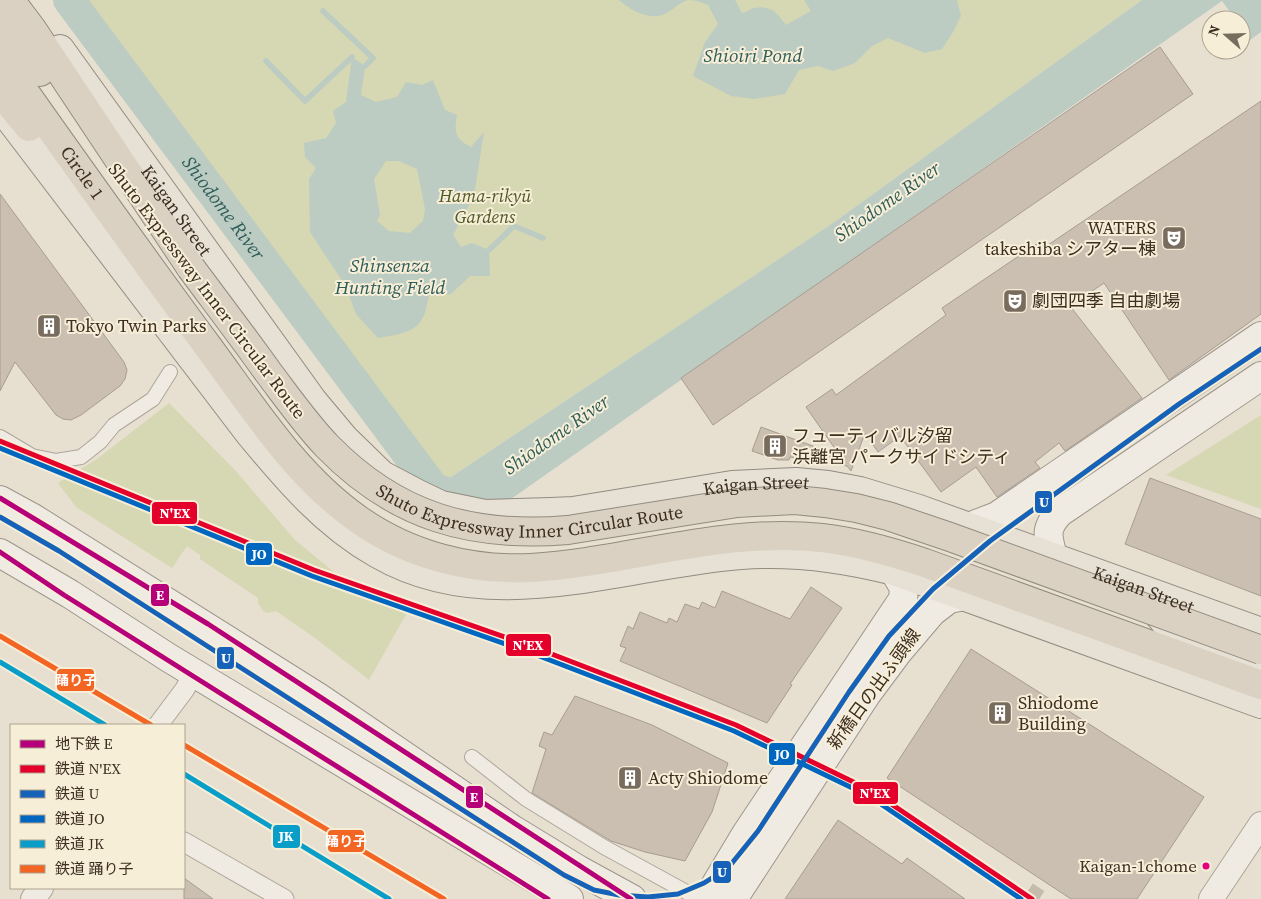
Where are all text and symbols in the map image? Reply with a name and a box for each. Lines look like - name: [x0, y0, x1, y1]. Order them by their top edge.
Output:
- north arrow: [1201, 10, 1251, 60]
- text: N: [1203, 22, 1225, 39]
- water label: Shioiri Pond: [704, 42, 802, 68]
- street label: Circle 1: [55, 141, 110, 205]
- water label: Shiodome River: [176, 150, 272, 266]
- water label: Shiodome River: [829, 154, 946, 247]
- street label: Shuto Expressway Inner Circular Route: [103, 158, 312, 424]
- street label: Kaigan Street: [135, 160, 218, 261]
- park label: Hama-rikyū Gardens: [438, 183, 532, 229]
- place label: WATERS takeshiba シアター棟: [985, 215, 1156, 261]
- theatre icon: WATERS takeshiba シアター棟: [1161, 225, 1187, 251]
- water label: Shinsenza Hunting Field: [334, 252, 445, 300]
- theatre icon: 劇団四季 自由劇場: [1002, 288, 1028, 314]
- place label: 劇団四季 自由劇場: [1032, 288, 1180, 313]
- building icon: Tokyo Twin Parks: [36, 313, 62, 339]
- place label: Tokyo Twin Parks: [66, 313, 207, 338]
- water label: Shiodome River: [498, 387, 615, 480]
- place label: フューティバル汐留 浜離宮 パークサイドシティ: [792, 423, 1011, 469]
- building icon: フューティバル汐留 浜離宮 パークサイドシティ: [762, 433, 788, 459]
- street label: Kaigan Street: [701, 469, 810, 502]
- street label: Shuto Expressway Inner Circular Route: [371, 478, 685, 544]
- line badge: U: [1034, 490, 1053, 514]
- text: U: [1039, 492, 1049, 512]
- line badge: N'EX: [151, 501, 198, 525]
- text: N'EX: [160, 503, 191, 523]
- line badge: JO: [245, 542, 273, 566]
- text: JO: [250, 544, 267, 564]
- street label: Kaigan Street: [1089, 560, 1198, 619]
- line badge: E: [150, 583, 170, 607]
- text: E: [156, 585, 164, 605]
- street label: 新橋日の出ふ頭線: [821, 623, 926, 754]
- line badge: N'EX: [505, 633, 552, 657]
- text: N'EX: [513, 635, 544, 655]
- line badge: U: [216, 646, 235, 670]
- text: U: [221, 648, 231, 668]
- line badge: 踊り子: [56, 668, 95, 692]
- text: 踊り子: [55, 670, 97, 690]
- place label: Shiodome Building: [1018, 690, 1099, 736]
- building icon: Shiodome Building: [987, 700, 1013, 726]
- legend: [10, 724, 185, 889]
- text: 地下鉄 E: [55, 733, 113, 754]
- line badge: JO: [768, 742, 796, 766]
- text: JO: [773, 744, 790, 764]
- text: 鉄道 N'EX: [55, 758, 121, 779]
- building icon: Acty Shiodome: [617, 765, 643, 791]
- place label: Acty Shiodome: [648, 765, 768, 790]
- line badge: N'EX: [852, 781, 899, 805]
- text: 鉄道 U: [55, 783, 99, 804]
- text: N'EX: [860, 783, 891, 803]
- line badge: E: [465, 785, 484, 809]
- text: E: [470, 787, 478, 807]
- text: 鉄道 JO: [55, 808, 105, 829]
- line badge: JK: [272, 824, 301, 849]
- text: JK: [277, 826, 294, 846]
- line badge: 踊り子: [327, 829, 365, 853]
- text: 踊り子: [325, 831, 367, 851]
- text: 鉄道 JK: [55, 833, 104, 854]
- place label: Kaigan-1chome: [1079, 854, 1197, 878]
- text: 鉄道 踊り子: [55, 858, 134, 879]
- line badge: U: [712, 860, 732, 884]
- marker: Kaigan-1chome: [1201, 861, 1211, 871]
- text: U: [717, 862, 727, 882]

